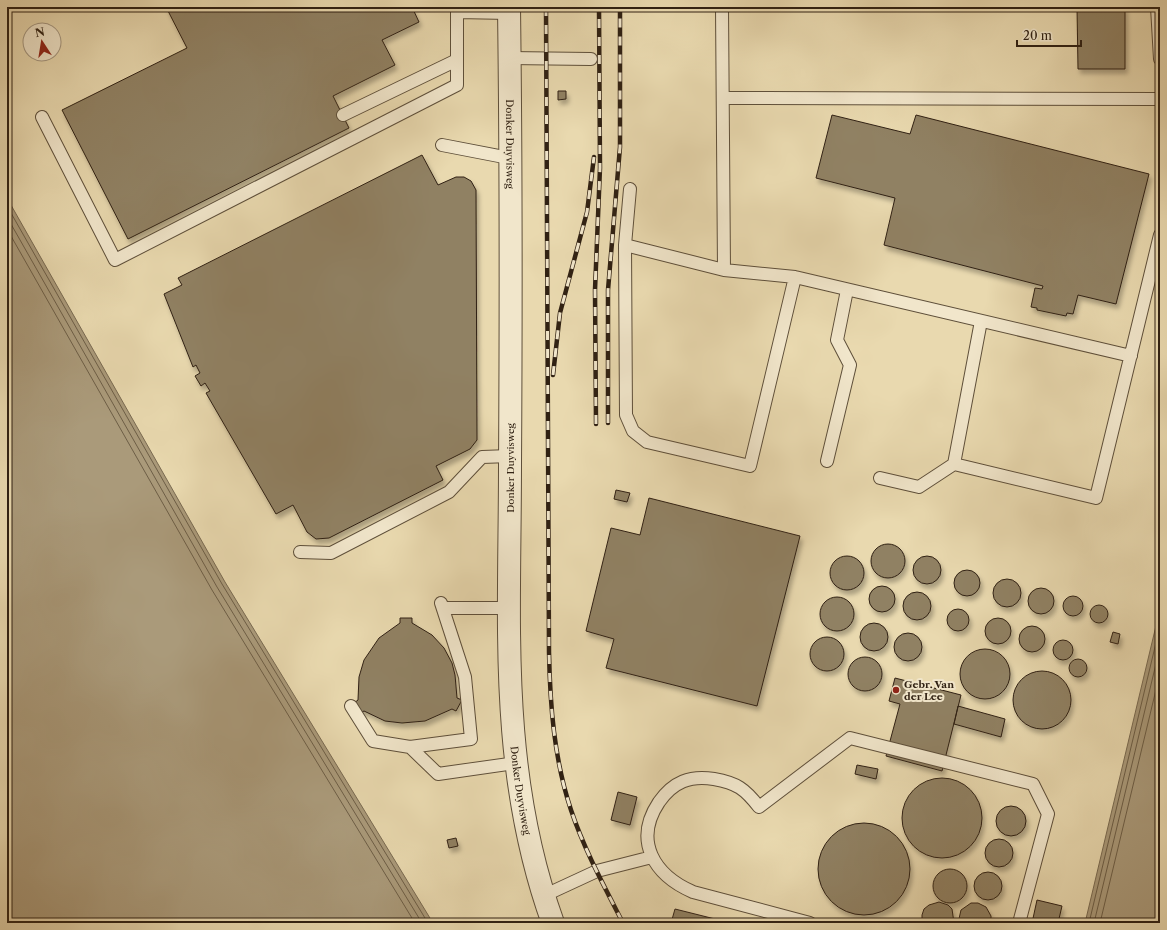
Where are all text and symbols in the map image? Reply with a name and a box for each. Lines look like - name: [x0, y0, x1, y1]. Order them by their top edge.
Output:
- north arrow: [22, 22, 62, 62]
- scale bar: [1017, 22, 1081, 48]
- text: N: [34, 24, 46, 40]
- text: 20 m: [1023, 28, 1052, 43]
- street label: Donker Duyvisweg: [503, 99, 517, 190]
- street label: Donker Duyvisweg: [504, 423, 517, 513]
- place label: Gebr. Van der Lee: [904, 678, 954, 703]
- marker: Gebr. Van der Lee: [891, 685, 901, 695]
- street label: Donker Duyvisweg: [508, 745, 534, 837]

